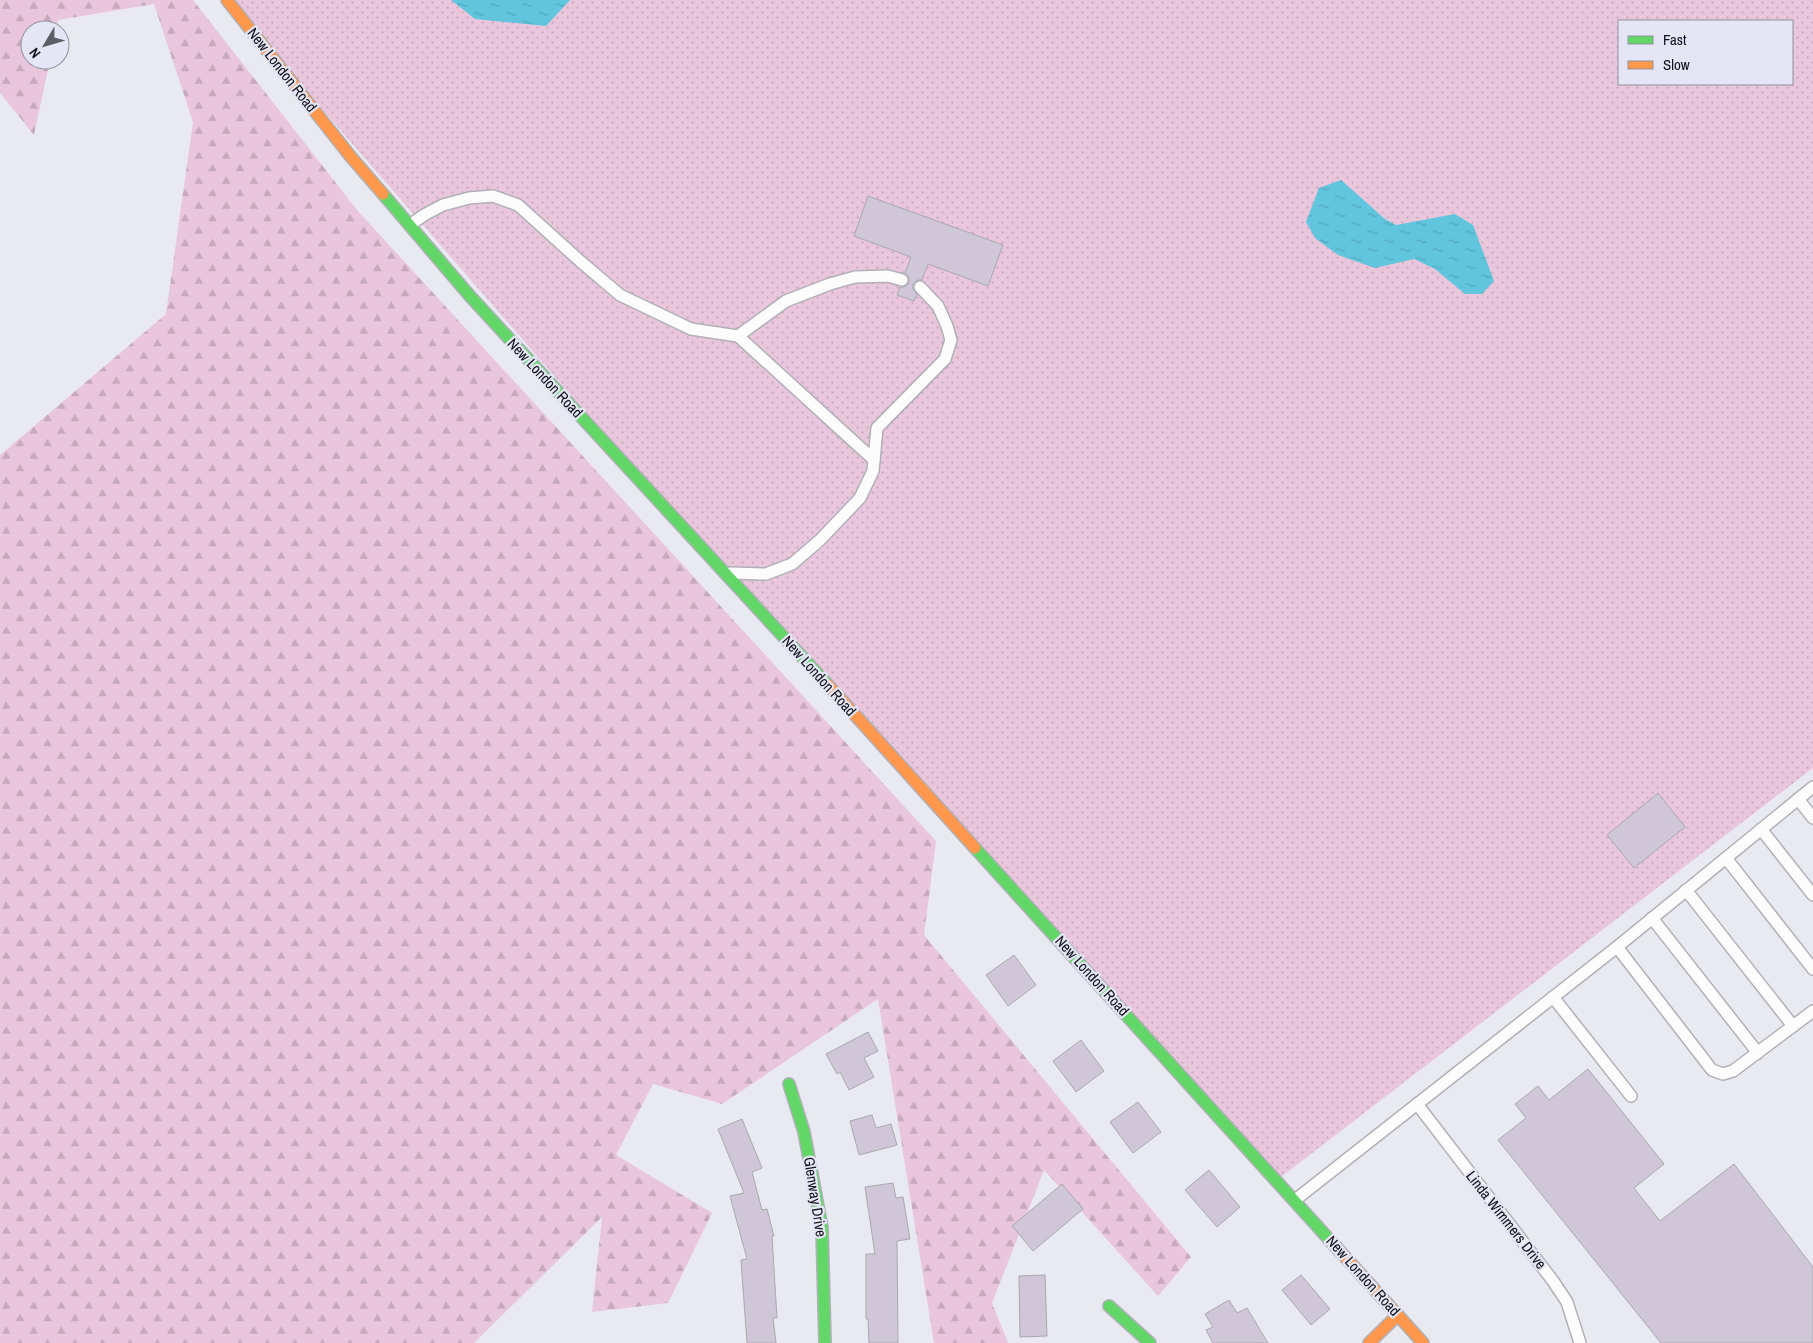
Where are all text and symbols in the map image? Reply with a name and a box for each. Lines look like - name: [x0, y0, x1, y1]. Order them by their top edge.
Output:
- north arrow: [20, 20, 70, 70]
- legend: [1618, 20, 1793, 85]
- street label: New London Road: [243, 23, 322, 116]
- text: Fast: [1663, 29, 1687, 50]
- text: N: [25, 44, 44, 62]
- text: Slow: [1663, 54, 1690, 75]
- street label: New London Road: [503, 333, 588, 422]
- street label: New London Road: [777, 631, 861, 721]
- street label: New London Road: [1050, 931, 1134, 1021]
- street label: Glenway Drive: [799, 1155, 832, 1239]
- street label: Linda Wimmers Drive: [1461, 1166, 1552, 1273]
- street label: New London Road: [1321, 1231, 1405, 1321]

